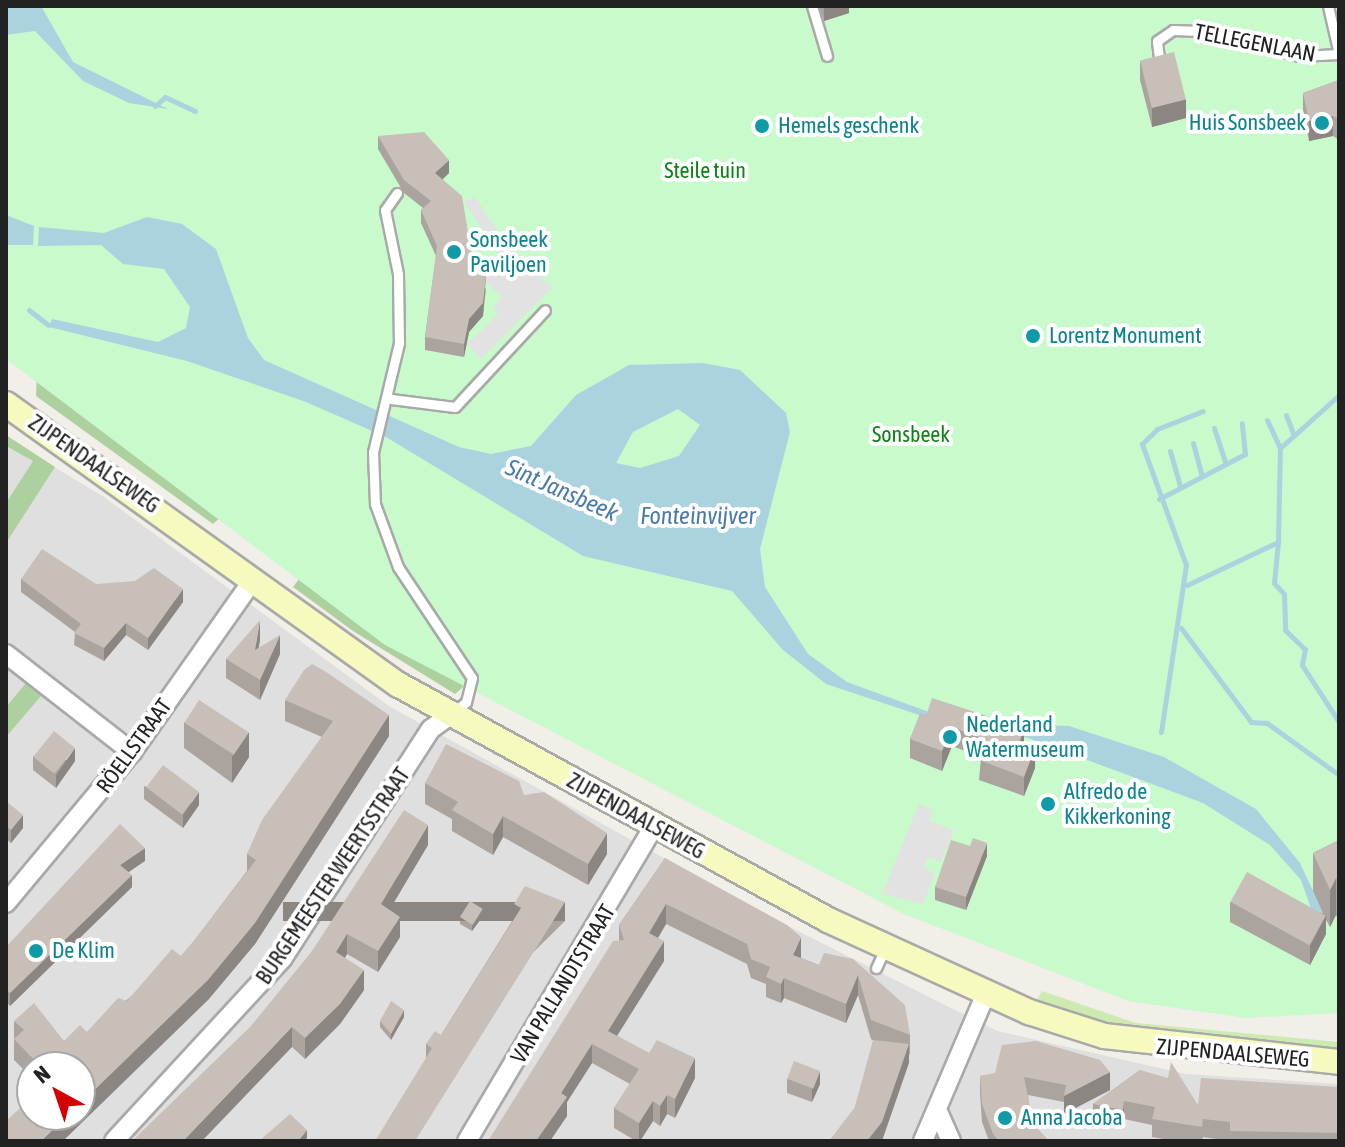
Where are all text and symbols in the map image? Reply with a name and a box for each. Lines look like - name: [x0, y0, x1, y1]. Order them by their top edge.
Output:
- street label: TELLEGENLAAN: [1192, 18, 1318, 68]
- place label: Huis Sonsbeek: [1189, 110, 1306, 136]
- place label: Hemels geschenk: [778, 113, 919, 139]
- marker: Huis Sonsbeek: [1313, 114, 1331, 132]
- marker: Hemels geschenk: [753, 117, 771, 135]
- park label: Steile tuin: [664, 158, 746, 184]
- place label: Sonsbeek Paviljoen: [470, 226, 548, 278]
- marker: Sonsbeek Paviljoen: [445, 243, 463, 261]
- place label: Lorentz Monument: [1049, 323, 1201, 349]
- marker: Lorentz Monument: [1024, 327, 1042, 345]
- street label: ZIJPENDAALSEWEG: [23, 409, 165, 519]
- park label: Sonsbeek: [872, 422, 950, 448]
- water label: Sint Jansbeek: [501, 453, 623, 527]
- water label: Fonteinvijver: [640, 502, 756, 530]
- street label: RÖELLSTRAAT: [91, 694, 177, 798]
- place label: Nederland Watermuseum: [966, 711, 1085, 762]
- marker: Nederland Watermuseum: [941, 728, 959, 746]
- street label: BURGEMEESTER WEERTSSTRAAT: [251, 763, 415, 989]
- street label: ZIJPENDAALSEWEG: [562, 767, 710, 865]
- place label: Alfredo de Kikkerkoning: [1064, 778, 1171, 830]
- marker: Alfredo de Kikkerkoning: [1039, 795, 1057, 813]
- street label: VAN PALLANDTSTRAAT: [505, 900, 621, 1068]
- place label: De Klim: [52, 938, 115, 964]
- marker: De Klim: [27, 942, 45, 960]
- street label: ZIJPENDAALSEWEG: [1155, 1033, 1311, 1073]
- north arrow: [16, 1051, 96, 1131]
- text: N: [29, 1060, 55, 1088]
- place label: Anna Jacoba: [1021, 1105, 1123, 1131]
- marker: Anna Jacoba: [996, 1109, 1014, 1127]

